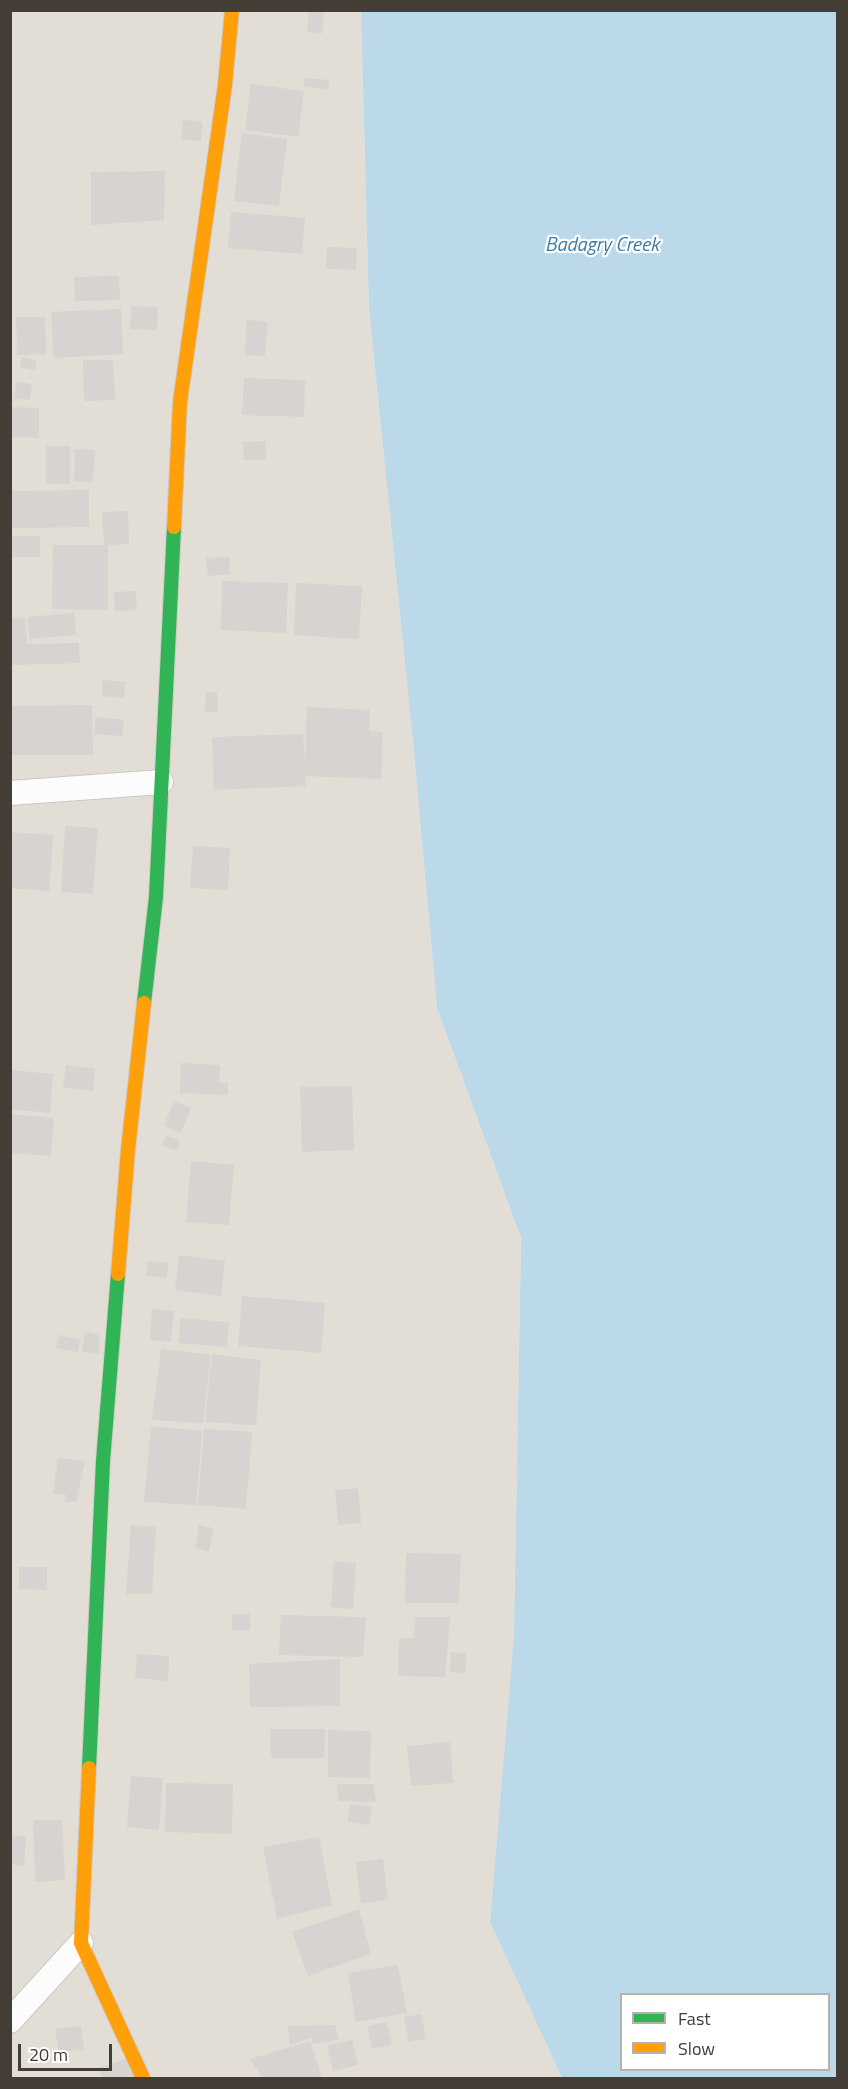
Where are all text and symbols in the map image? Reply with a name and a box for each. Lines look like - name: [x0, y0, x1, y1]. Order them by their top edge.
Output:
- water label: Badagry Creek: [545, 234, 659, 258]
- legend: [620, 1993, 830, 2071]
- text: Fast: [678, 2005, 711, 2032]
- scale bar: [21, 2032, 116, 2070]
- text: Slow: [678, 2035, 715, 2062]
- text: 20 m: [29, 2041, 68, 2068]

